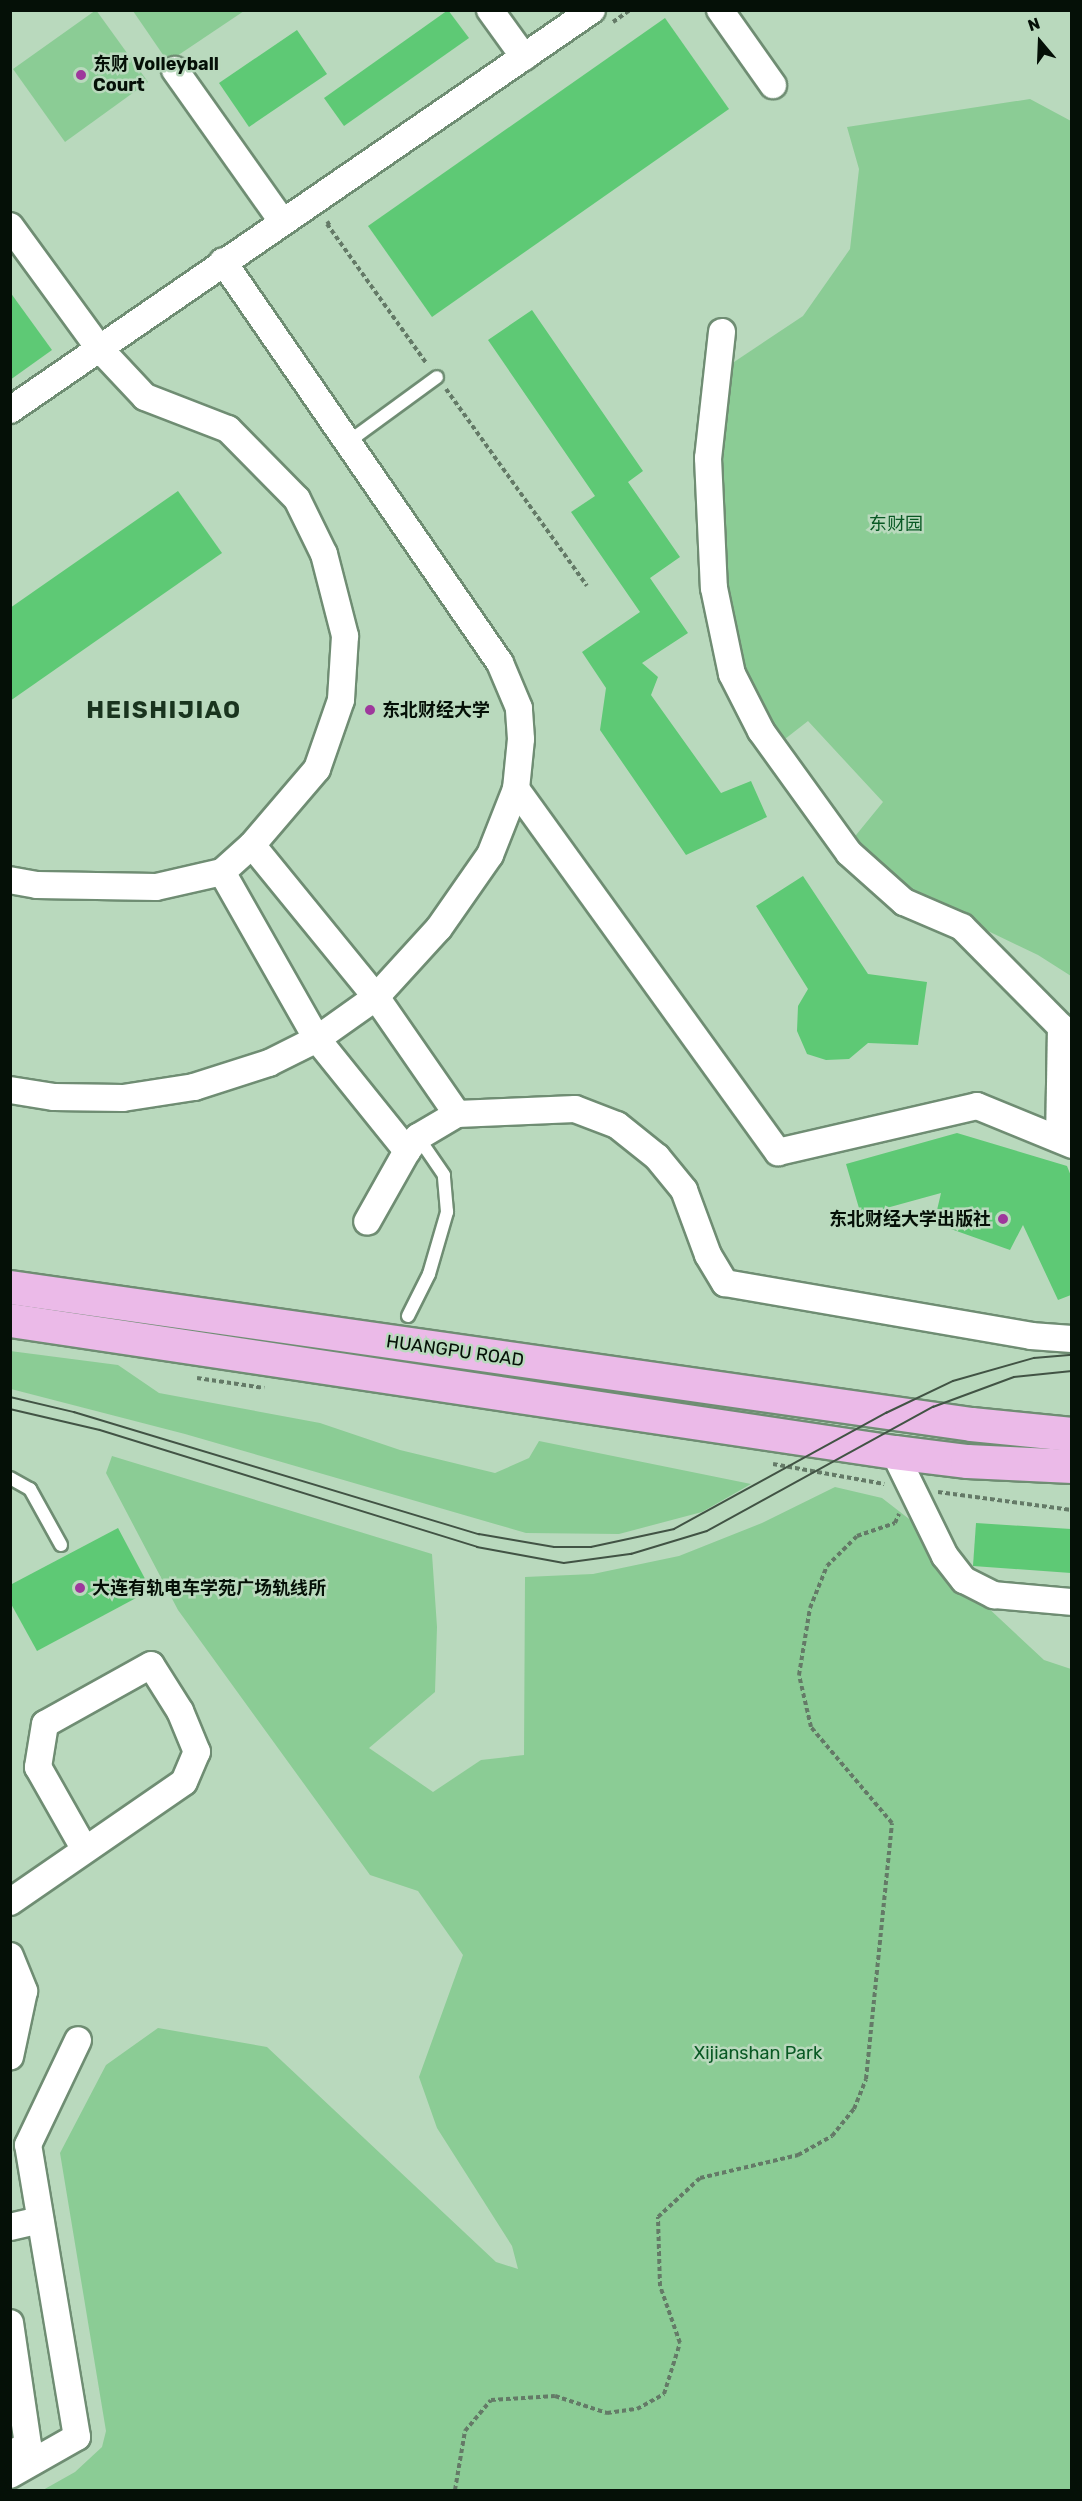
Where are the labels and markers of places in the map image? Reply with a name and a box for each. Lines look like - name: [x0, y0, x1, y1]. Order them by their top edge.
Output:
- place label: 东财 Volleyball Court: [93, 54, 219, 97]
- marker: 东财 Volleyball Court: [74, 68, 88, 82]
- place label: 东北财经大学: [382, 699, 490, 721]
- marker: 东北财经大学: [363, 703, 377, 717]
- place label: 东北财经大学出版社: [829, 1208, 991, 1230]
- marker: 东北财经大学出版社: [996, 1212, 1010, 1226]
- place label: 大连有轨电车学苑广场轨线所: [92, 1577, 326, 1599]
- marker: 大连有轨电车学苑广场轨线所: [73, 1581, 87, 1595]

